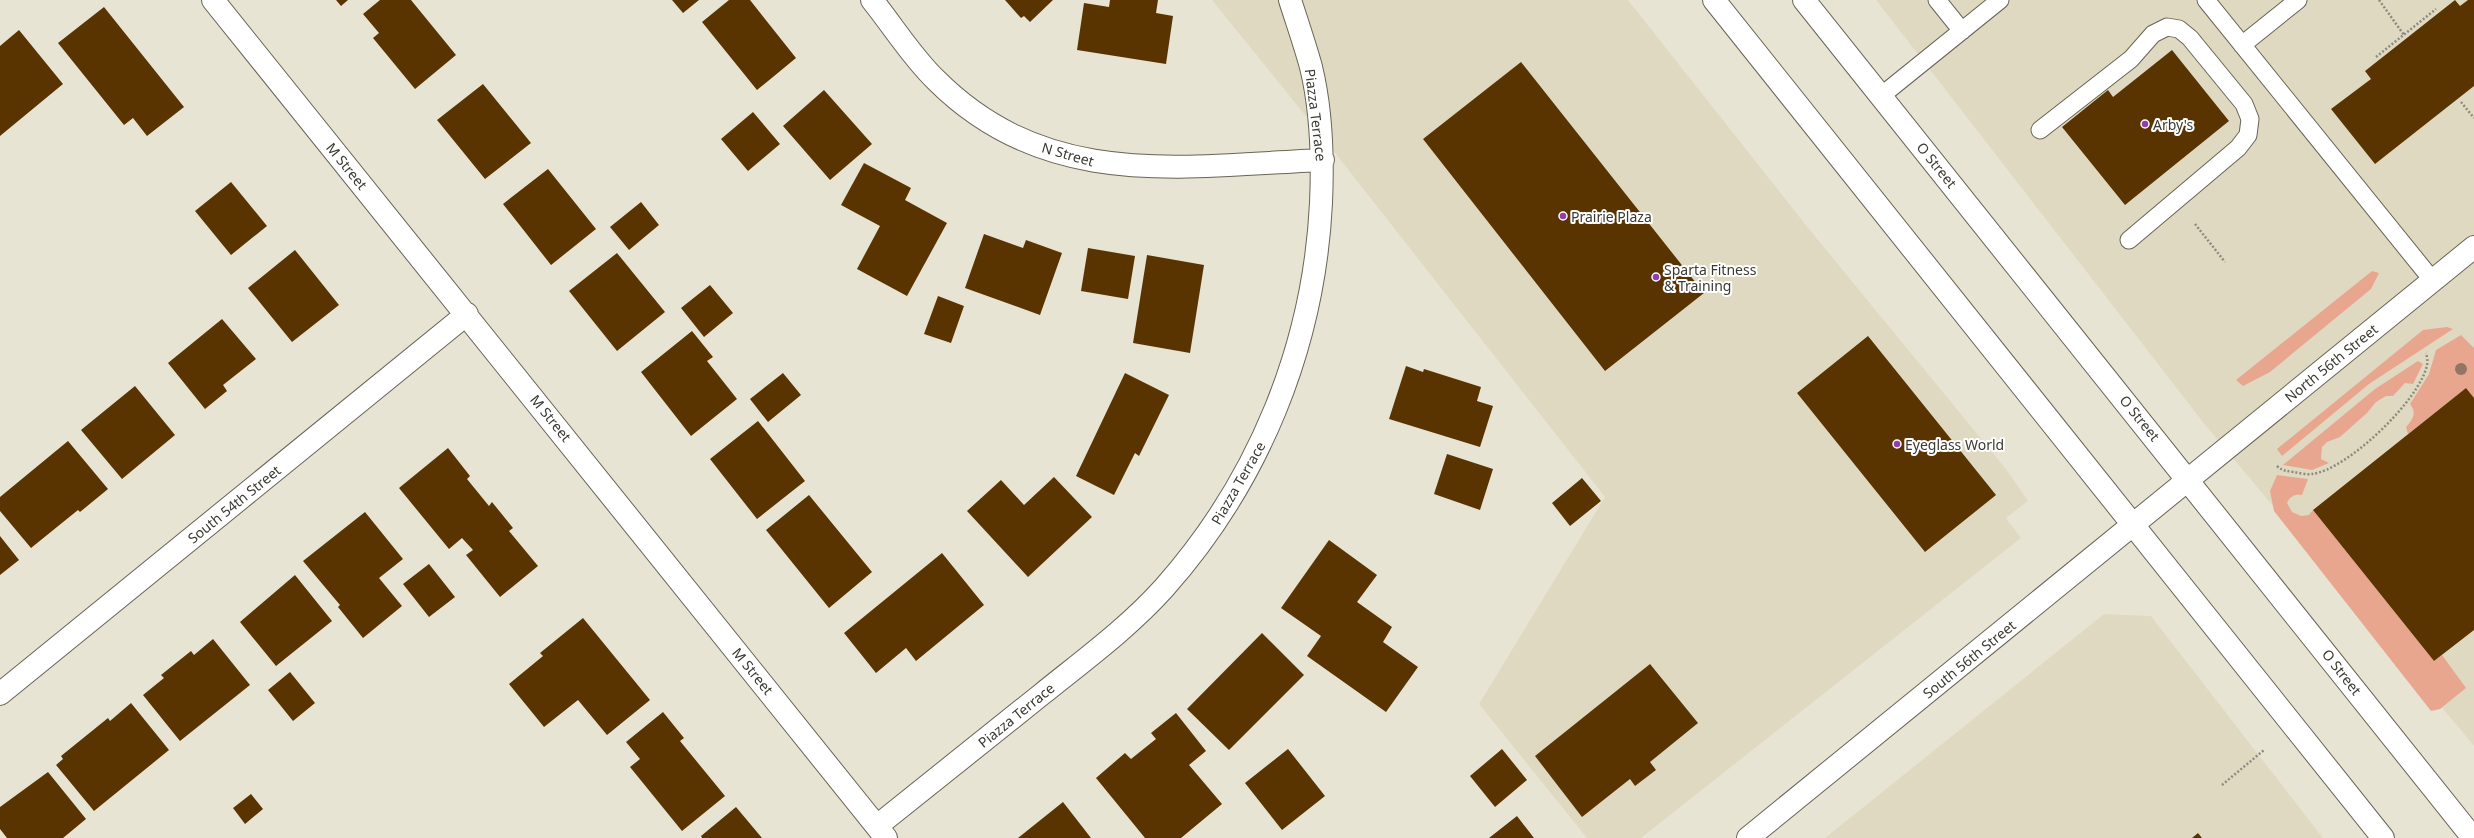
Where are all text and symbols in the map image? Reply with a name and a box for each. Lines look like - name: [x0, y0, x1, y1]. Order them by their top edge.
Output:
- street label: Piazza Terrace: [1301, 68, 1331, 162]
- place label: Arby's: [2153, 115, 2193, 134]
- marker: Arby's: [2140, 119, 2150, 129]
- street label: M Street: [322, 138, 372, 194]
- street label: N Street: [1040, 138, 1096, 170]
- street label: O Street: [1913, 138, 1961, 192]
- place label: Prairie Plaza: [1571, 207, 1652, 226]
- marker: Prairie Plaza: [1558, 211, 1568, 221]
- place label: Sparta Fitness & Training: [1664, 260, 1757, 295]
- marker: Sparta Fitness & Training: [1651, 272, 1661, 282]
- street label: North 56th Street: [2280, 320, 2382, 406]
- street label: M Street: [526, 390, 576, 446]
- street label: O Street: [2116, 391, 2164, 445]
- place label: Eyeglass World: [1905, 435, 2004, 454]
- street label: Piazza Terrace: [1207, 438, 1270, 528]
- marker: Eyeglass World: [1892, 439, 1902, 449]
- street label: South 54th Street: [183, 461, 285, 547]
- street label: South 56th Street: [1918, 616, 2020, 702]
- street label: M Street: [728, 643, 778, 699]
- street label: O Street: [2318, 645, 2366, 699]
- street label: Piazza Terrace: [974, 678, 1058, 752]

